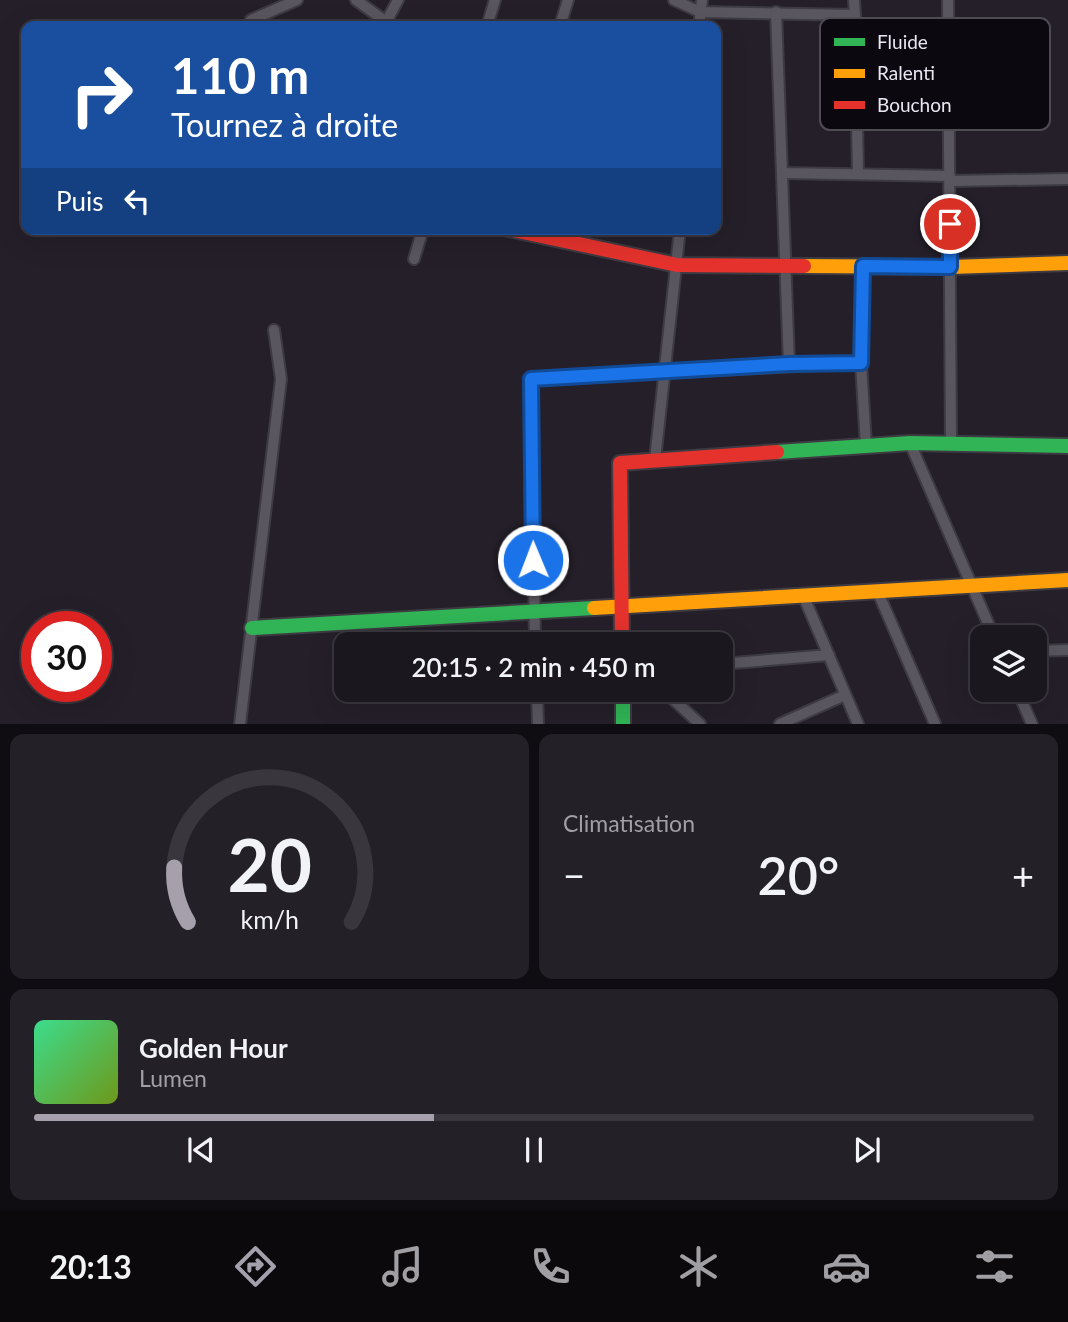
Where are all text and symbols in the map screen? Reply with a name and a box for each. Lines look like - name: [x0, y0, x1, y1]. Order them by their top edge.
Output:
- legend: [820, 18, 1050, 130]
- text: Fluide: [877, 30, 928, 53]
- text: 110 m: [171, 46, 309, 104]
- icon: right: [56, 49, 147, 140]
- text: Ralenti: [877, 61, 935, 84]
- text: Bouchon: [877, 93, 952, 116]
- text: Tournez à droite: [171, 105, 398, 144]
- icon: left: [118, 182, 156, 220]
- text: Puis: [56, 185, 104, 217]
- pin: [920, 194, 980, 254]
- icon: arrive: [931, 205, 969, 243]
- position arrow: [496, 523, 570, 597]
- speed limit sign: 30: [21, 611, 112, 702]
- map controls: [970, 625, 1047, 702]
- button: layers: [970, 625, 1047, 702]
- text: 20:15 · 2 min · 450 m: [411, 651, 656, 683]
- text: Climatisation: [563, 809, 695, 837]
- text: 20: [227, 821, 312, 909]
- text: 20°: [758, 844, 839, 906]
- text: −: [563, 852, 585, 898]
- text: +: [1012, 852, 1034, 898]
- text: km/h: [240, 904, 299, 934]
- text: Golden Hour: [139, 1032, 288, 1064]
- text: Lumen: [139, 1064, 207, 1092]
- icon: previous: [182, 1131, 220, 1169]
- icon: pause: [515, 1131, 553, 1169]
- icon: next: [848, 1131, 886, 1169]
- icon: directions: [231, 1242, 280, 1291]
- icon: music: [378, 1242, 427, 1291]
- icon: phone: [526, 1242, 575, 1291]
- icon: climate: [674, 1242, 723, 1291]
- icon: car: [822, 1242, 871, 1291]
- icon: filters: [970, 1242, 1019, 1291]
- text: 20:13: [49, 1247, 132, 1286]

